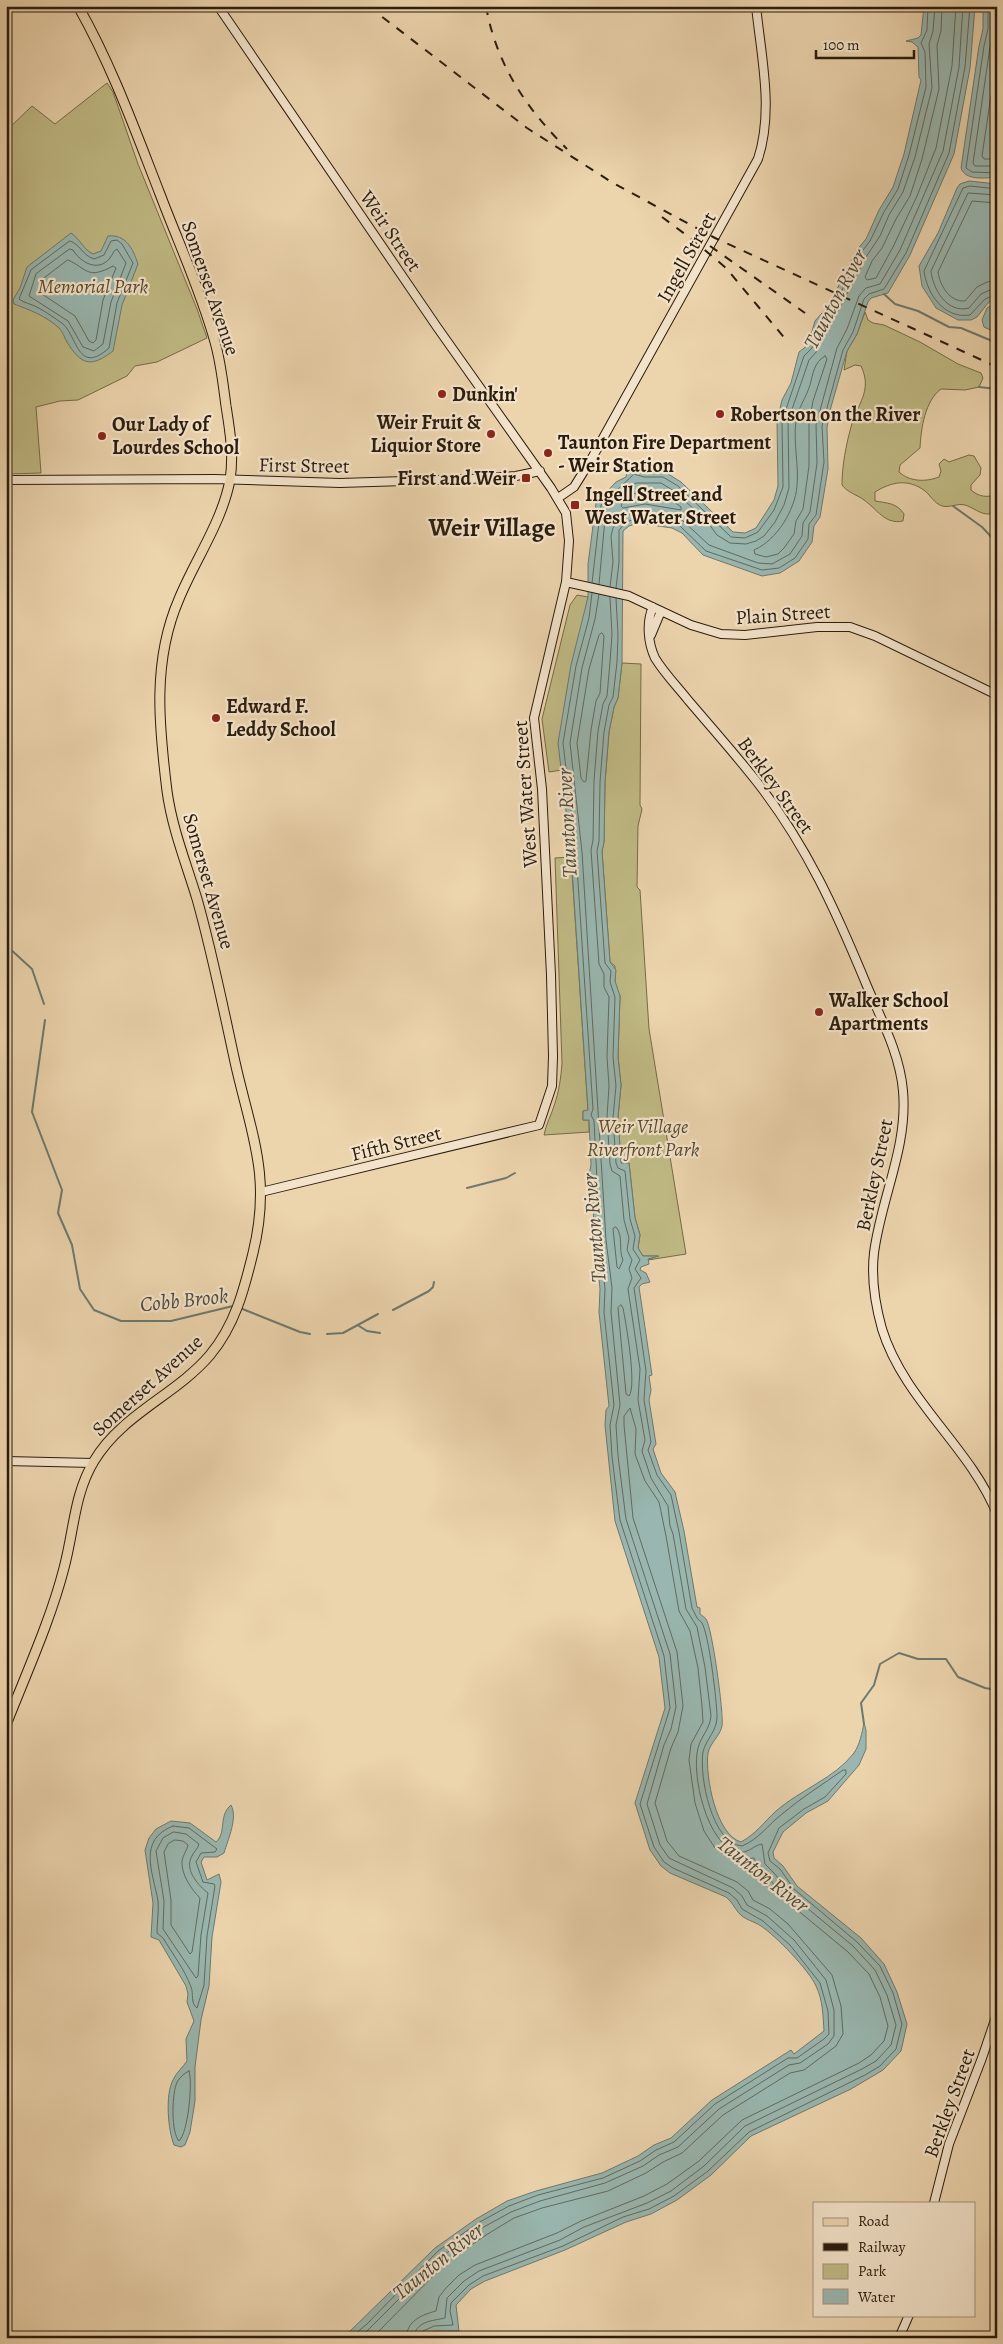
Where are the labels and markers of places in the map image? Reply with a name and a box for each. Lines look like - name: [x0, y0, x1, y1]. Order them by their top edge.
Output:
- place label: Dunkin': [452, 381, 518, 408]
- marker: Dunkin': [436, 388, 448, 400]
- place label: Robertson on the River: [730, 401, 920, 428]
- marker: Robertson on the River: [714, 408, 726, 420]
- place label: Weir Fruit & Liquior Store: [370, 409, 482, 459]
- place label: Our Lady of Lourdes School: [112, 411, 240, 461]
- marker: Weir Fruit & Liquior Store: [485, 428, 497, 440]
- place label: Taunton Fire Department - Weir Station: [558, 429, 771, 479]
- marker: Our Lady of Lourdes School: [96, 430, 108, 442]
- marker: Taunton Fire Department - Weir Station: [542, 447, 554, 459]
- place label: First and Weir: [397, 465, 516, 492]
- marker: First and Weir: [520, 472, 532, 484]
- place label: Ingell Street and West Water Street: [584, 481, 736, 531]
- marker: Ingell Street and West Water Street: [569, 499, 581, 511]
- place label: Edward F. Leddy School: [226, 693, 337, 743]
- marker: Edward F. Leddy School: [210, 712, 222, 724]
- place label: Walker School Apartments: [828, 987, 949, 1037]
- marker: Walker School Apartments: [813, 1006, 825, 1018]

